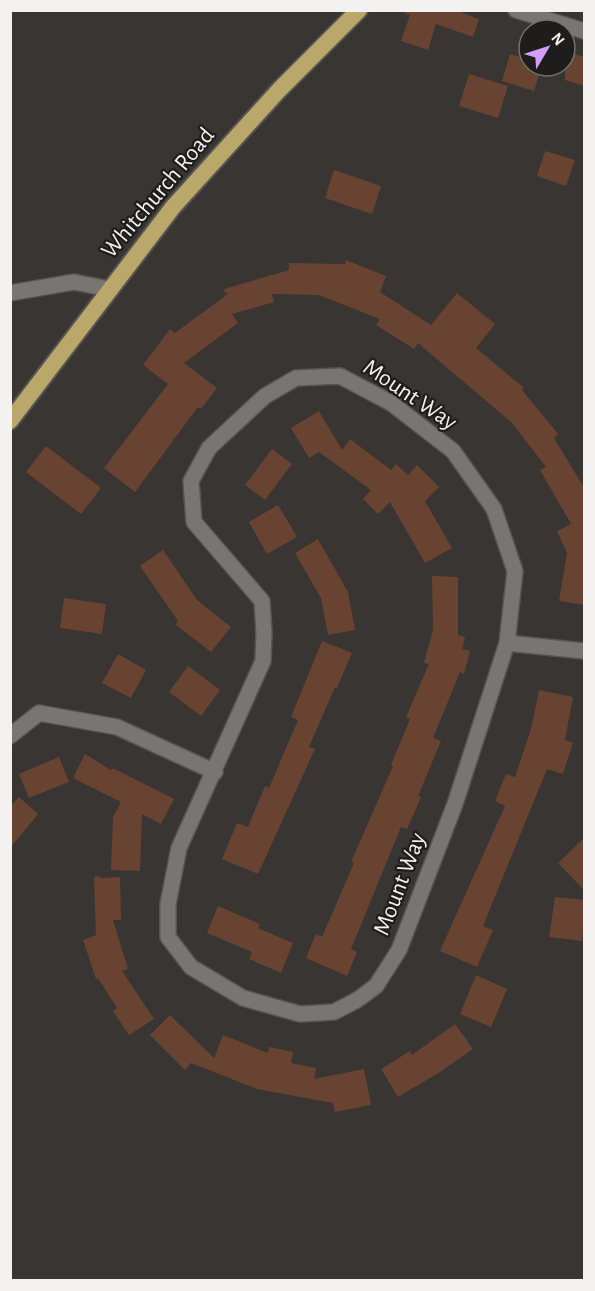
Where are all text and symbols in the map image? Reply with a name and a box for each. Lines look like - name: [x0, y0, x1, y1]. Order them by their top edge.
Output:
- north arrow: [517, 18, 577, 78]
- text: N: [548, 30, 568, 49]
- street label: Whitchurch Road: [97, 123, 219, 263]
- street label: Mount Way: [359, 355, 461, 435]
- street label: Mount Way: [370, 830, 430, 938]

